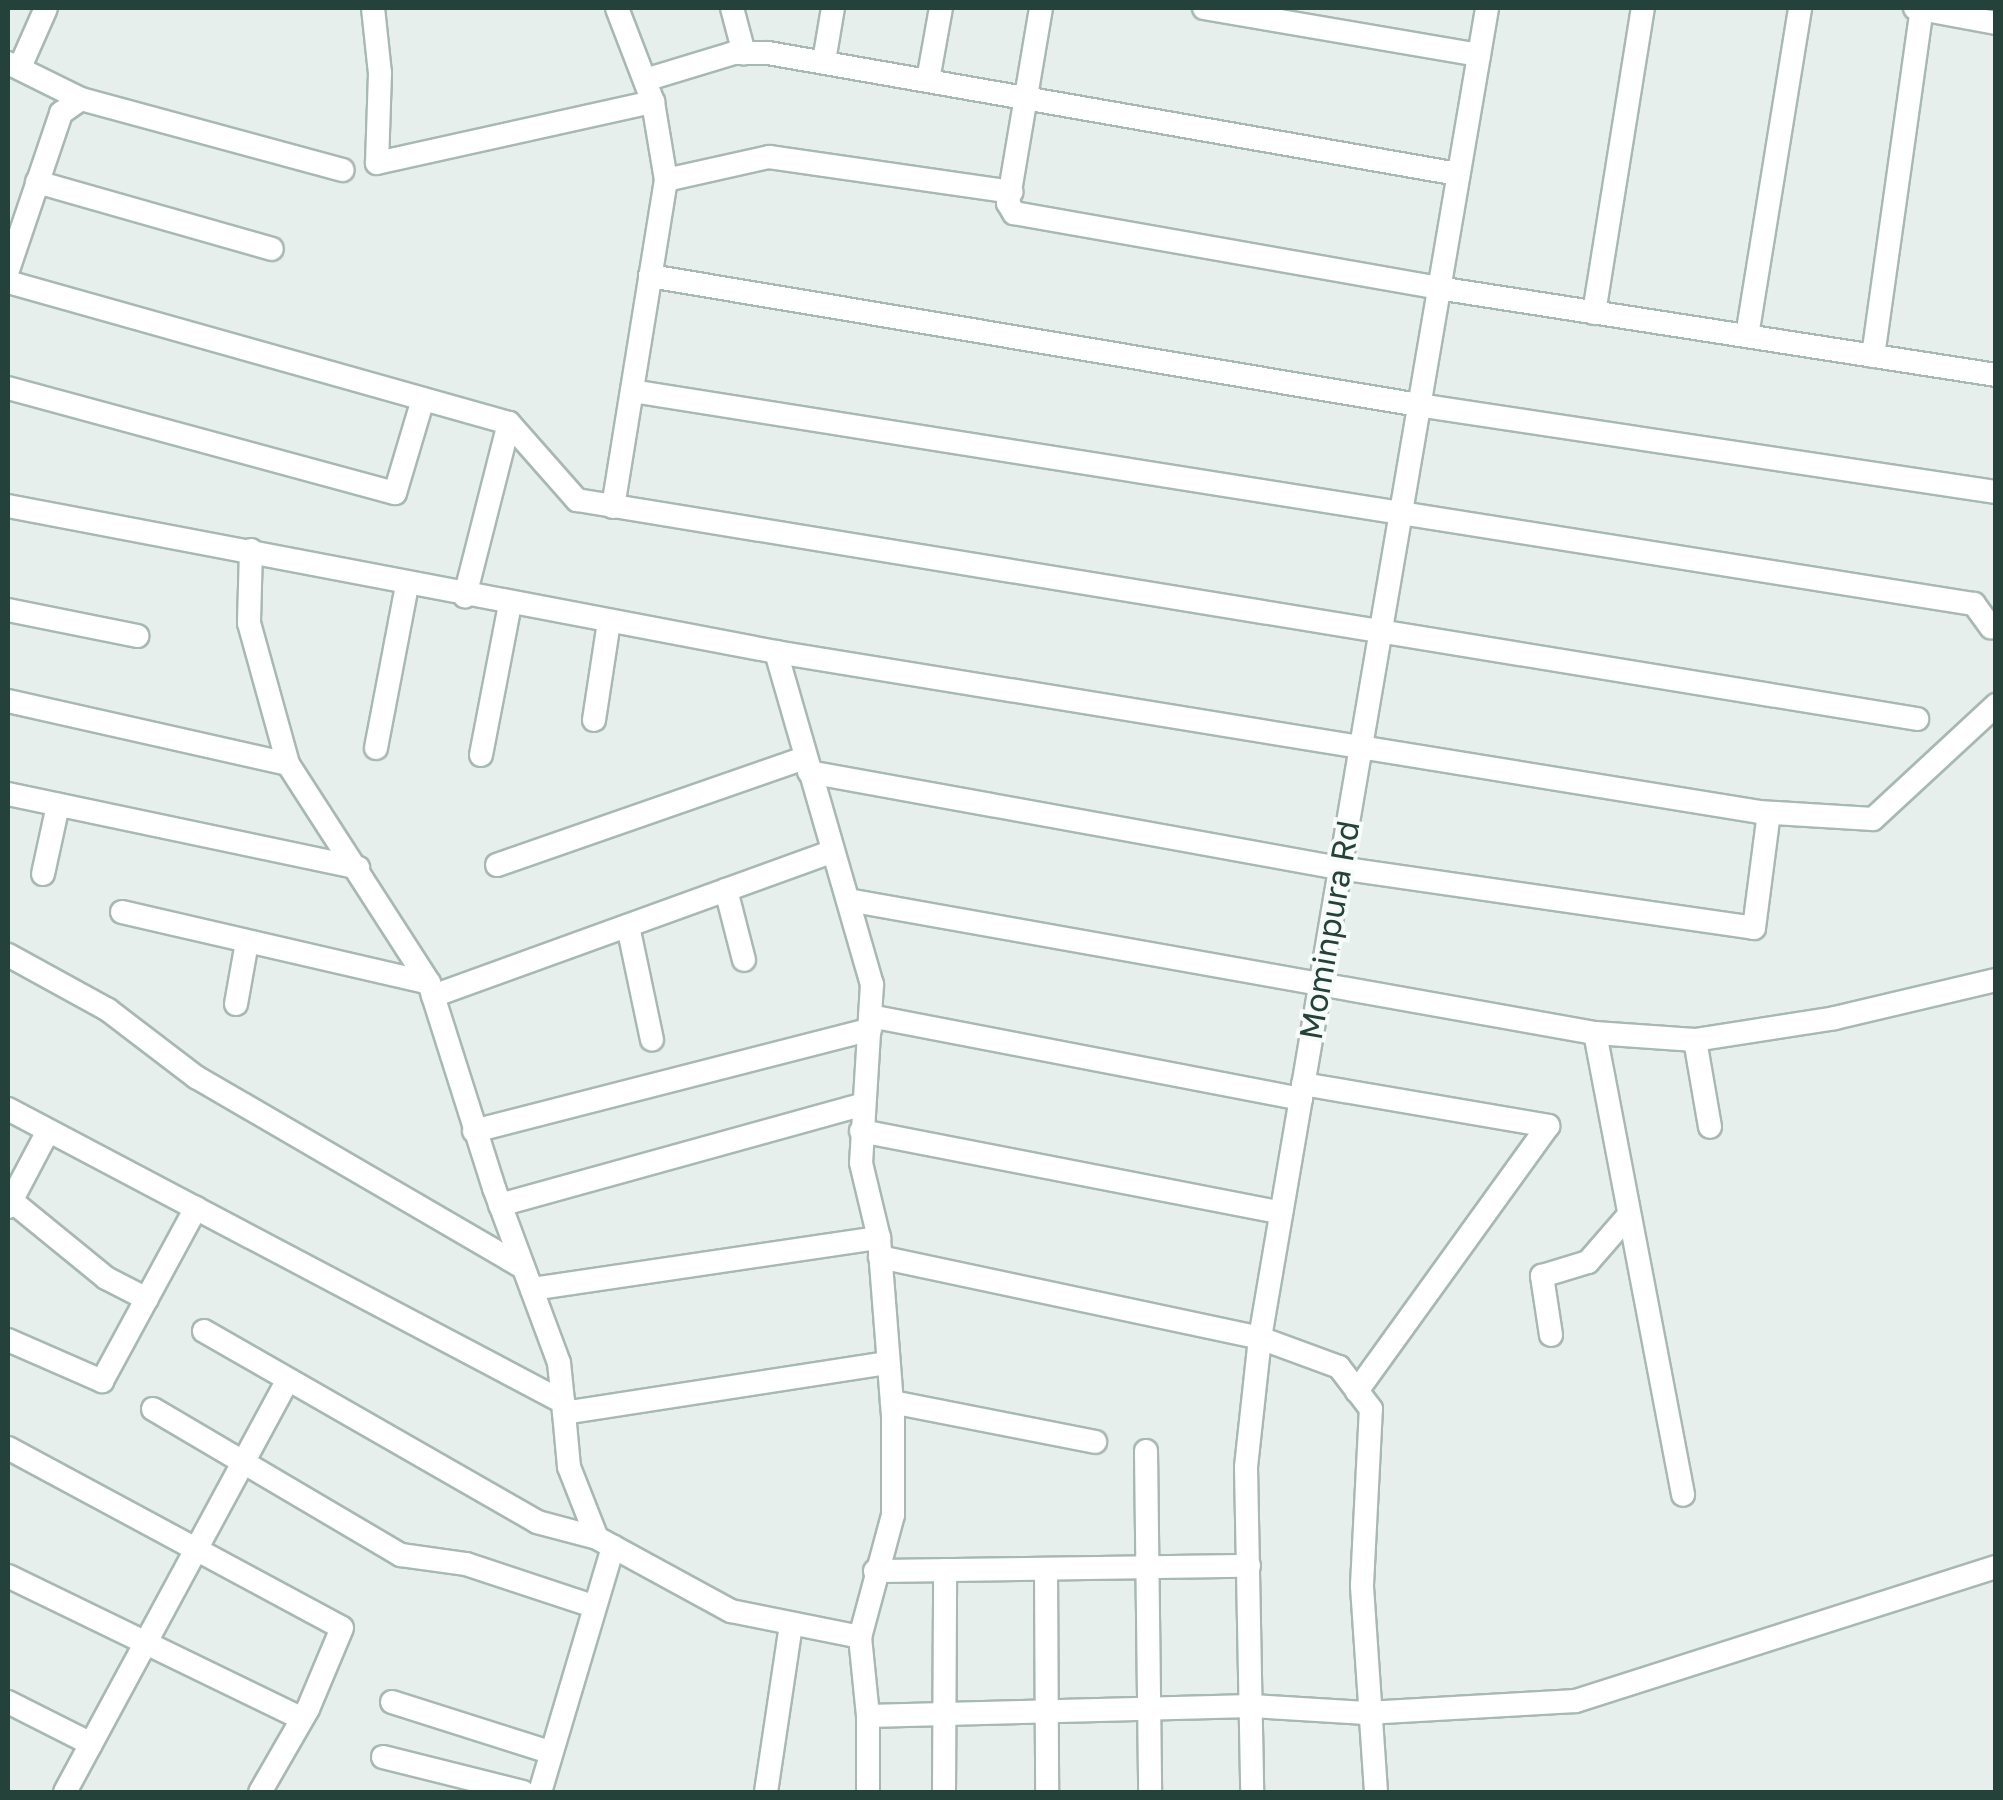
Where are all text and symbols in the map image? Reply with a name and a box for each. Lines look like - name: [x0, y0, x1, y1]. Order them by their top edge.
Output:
- street label: Mominpura Rd: [1291, 818, 1367, 1042]

